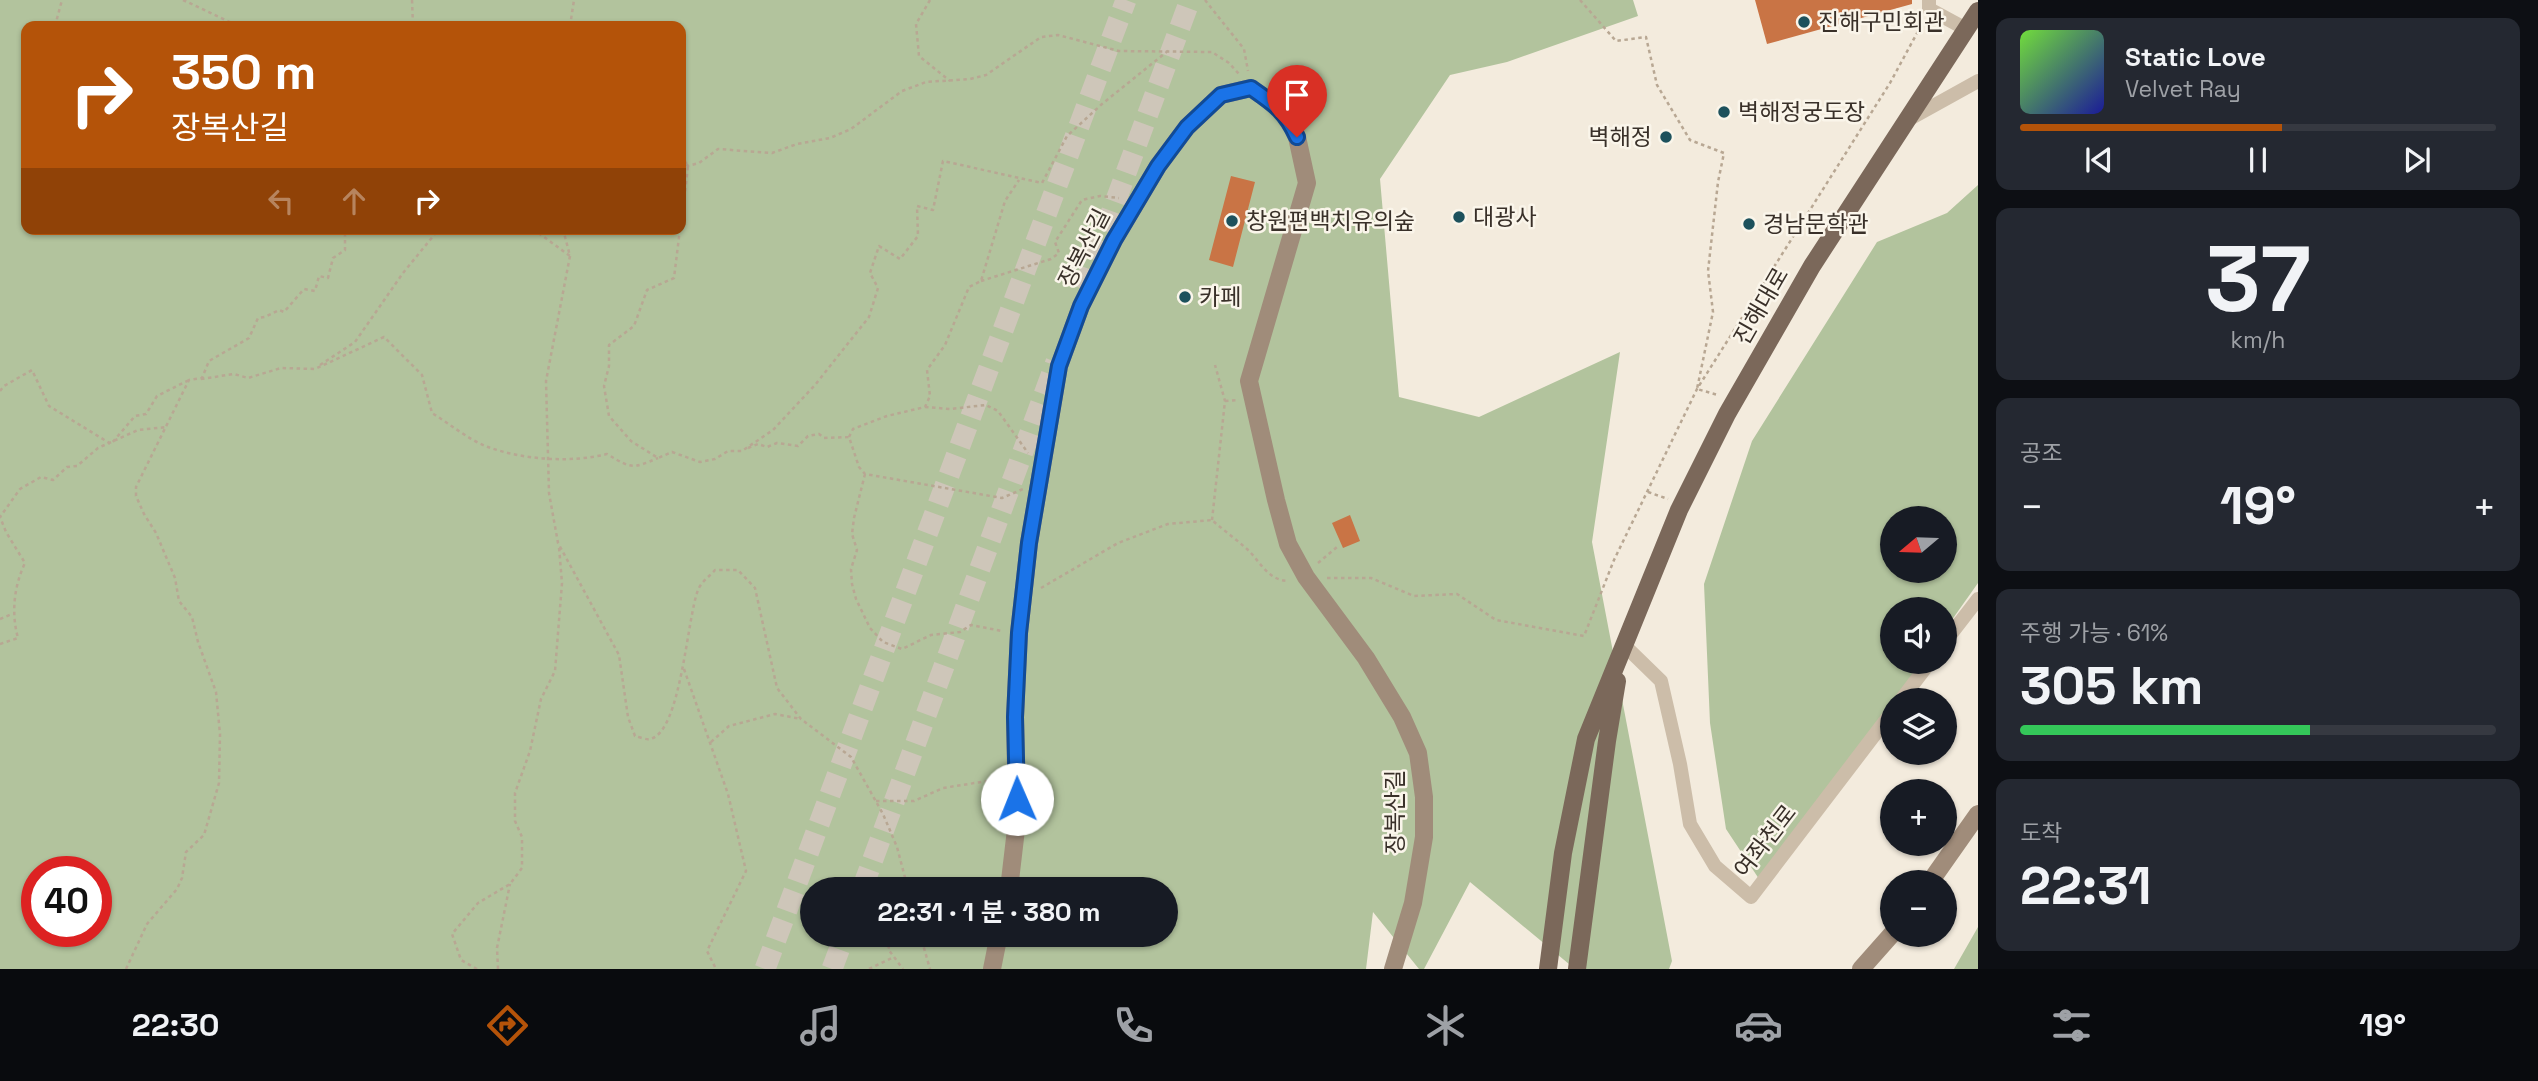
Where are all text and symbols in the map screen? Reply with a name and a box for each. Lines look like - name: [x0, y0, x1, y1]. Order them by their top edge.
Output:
- place label: 진해구민회관: [1818, 7, 1945, 37]
- marker: 진해구민회관: [1796, 14, 1812, 30]
- text: Static Love: [2125, 40, 2266, 74]
- text: 350 m: [171, 41, 316, 103]
- icon: right: [56, 49, 147, 140]
- pin: [1267, 65, 1327, 137]
- text: Velvet Ray: [2125, 74, 2241, 104]
- icon: arrive: [1278, 76, 1316, 114]
- place label: 벽해정궁도장: [1738, 97, 1865, 127]
- marker: 벽해정궁도장: [1716, 104, 1732, 120]
- text: 장복산길: [171, 108, 289, 148]
- place label: 벽해정: [1589, 122, 1652, 152]
- marker: 벽해정: [1658, 129, 1674, 145]
- icon: previous: [2080, 141, 2118, 179]
- icon: pause: [2239, 141, 2277, 179]
- icon: next: [2398, 141, 2436, 179]
- icon: left: [262, 182, 300, 220]
- icon: ahead: [335, 182, 373, 220]
- icon: right: [408, 182, 446, 220]
- place label: 대광사: [1473, 202, 1536, 232]
- street label: 장복산길: [1051, 203, 1117, 293]
- place label: 창원편백치유의숲: [1246, 206, 1415, 236]
- marker: 대광사: [1451, 209, 1467, 225]
- place label: 경남문학관: [1763, 209, 1869, 239]
- marker: 창원편백치유의숲: [1224, 213, 1240, 229]
- marker: 경남문학관: [1741, 216, 1757, 232]
- text: 37: [2205, 221, 2311, 338]
- street label: 진해대로: [1727, 262, 1795, 350]
- place label: 카페: [1199, 282, 1241, 312]
- marker: 카페: [1177, 289, 1193, 305]
- text: km/h: [2231, 325, 2285, 355]
- text: 공조: [2020, 438, 2062, 468]
- text: 19°: [2220, 473, 2296, 539]
- text: −: [2020, 483, 2044, 531]
- text: +: [2472, 483, 2496, 531]
- north arrow: [1880, 506, 1956, 583]
- map controls: [1880, 506, 1957, 947]
- button: sound: [1880, 597, 1957, 674]
- text: 주행 가능 · 61%: [2020, 618, 2168, 648]
- text: 305 km: [2020, 653, 2203, 719]
- button: layers: [1880, 688, 1957, 765]
- position arrow: [980, 762, 1054, 836]
- street label: 장복산길: [1380, 770, 1410, 854]
- button: +: [1880, 779, 1957, 856]
- street label: 여좌천로: [1727, 798, 1803, 884]
- text: 도착: [2020, 818, 2062, 848]
- text: 22:31: [2020, 853, 2151, 919]
- speed limit sign: 40: [21, 856, 112, 947]
- button: −: [1880, 870, 1957, 947]
- text: 22:31 · 1 분 · 380 m: [878, 895, 1100, 929]
- icon: directions: [483, 1001, 532, 1050]
- icon: music: [796, 1001, 845, 1050]
- icon: phone: [1109, 1001, 1158, 1050]
- icon: climate: [1421, 1001, 1470, 1050]
- icon: car: [1734, 1001, 1783, 1050]
- icon: filters: [2047, 1001, 2096, 1050]
- text: 22:30: [132, 1005, 220, 1045]
- text: 19°: [2359, 1005, 2406, 1045]

